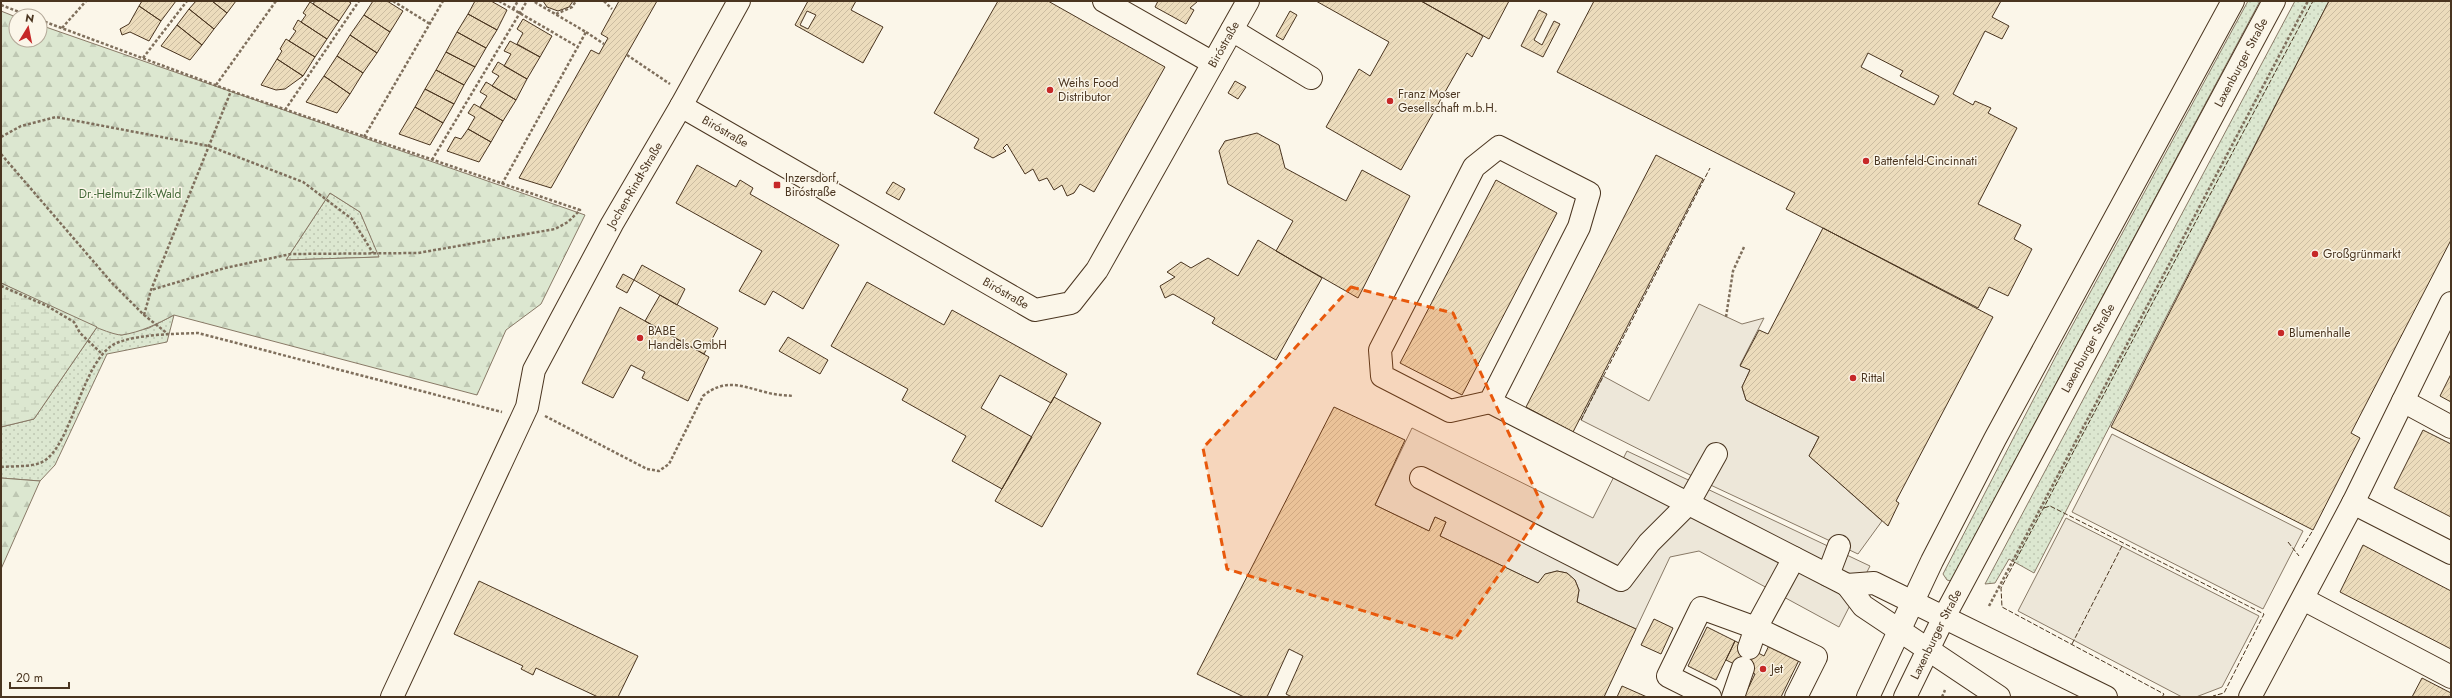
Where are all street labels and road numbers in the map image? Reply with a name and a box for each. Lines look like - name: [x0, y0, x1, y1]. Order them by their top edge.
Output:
- street label: Laxenburger Straße: [2210, 15, 2272, 110]
- street label: Biróstraße: [1203, 18, 1244, 71]
- street label: Biróstraße: [699, 111, 752, 152]
- street label: Jochen-Rindt-Straße: [601, 139, 667, 233]
- street label: Biróstraße: [979, 273, 1032, 314]
- street label: Laxenburger Straße: [2057, 300, 2119, 396]
- street label: Laxenburger Straße: [1906, 586, 1966, 682]

